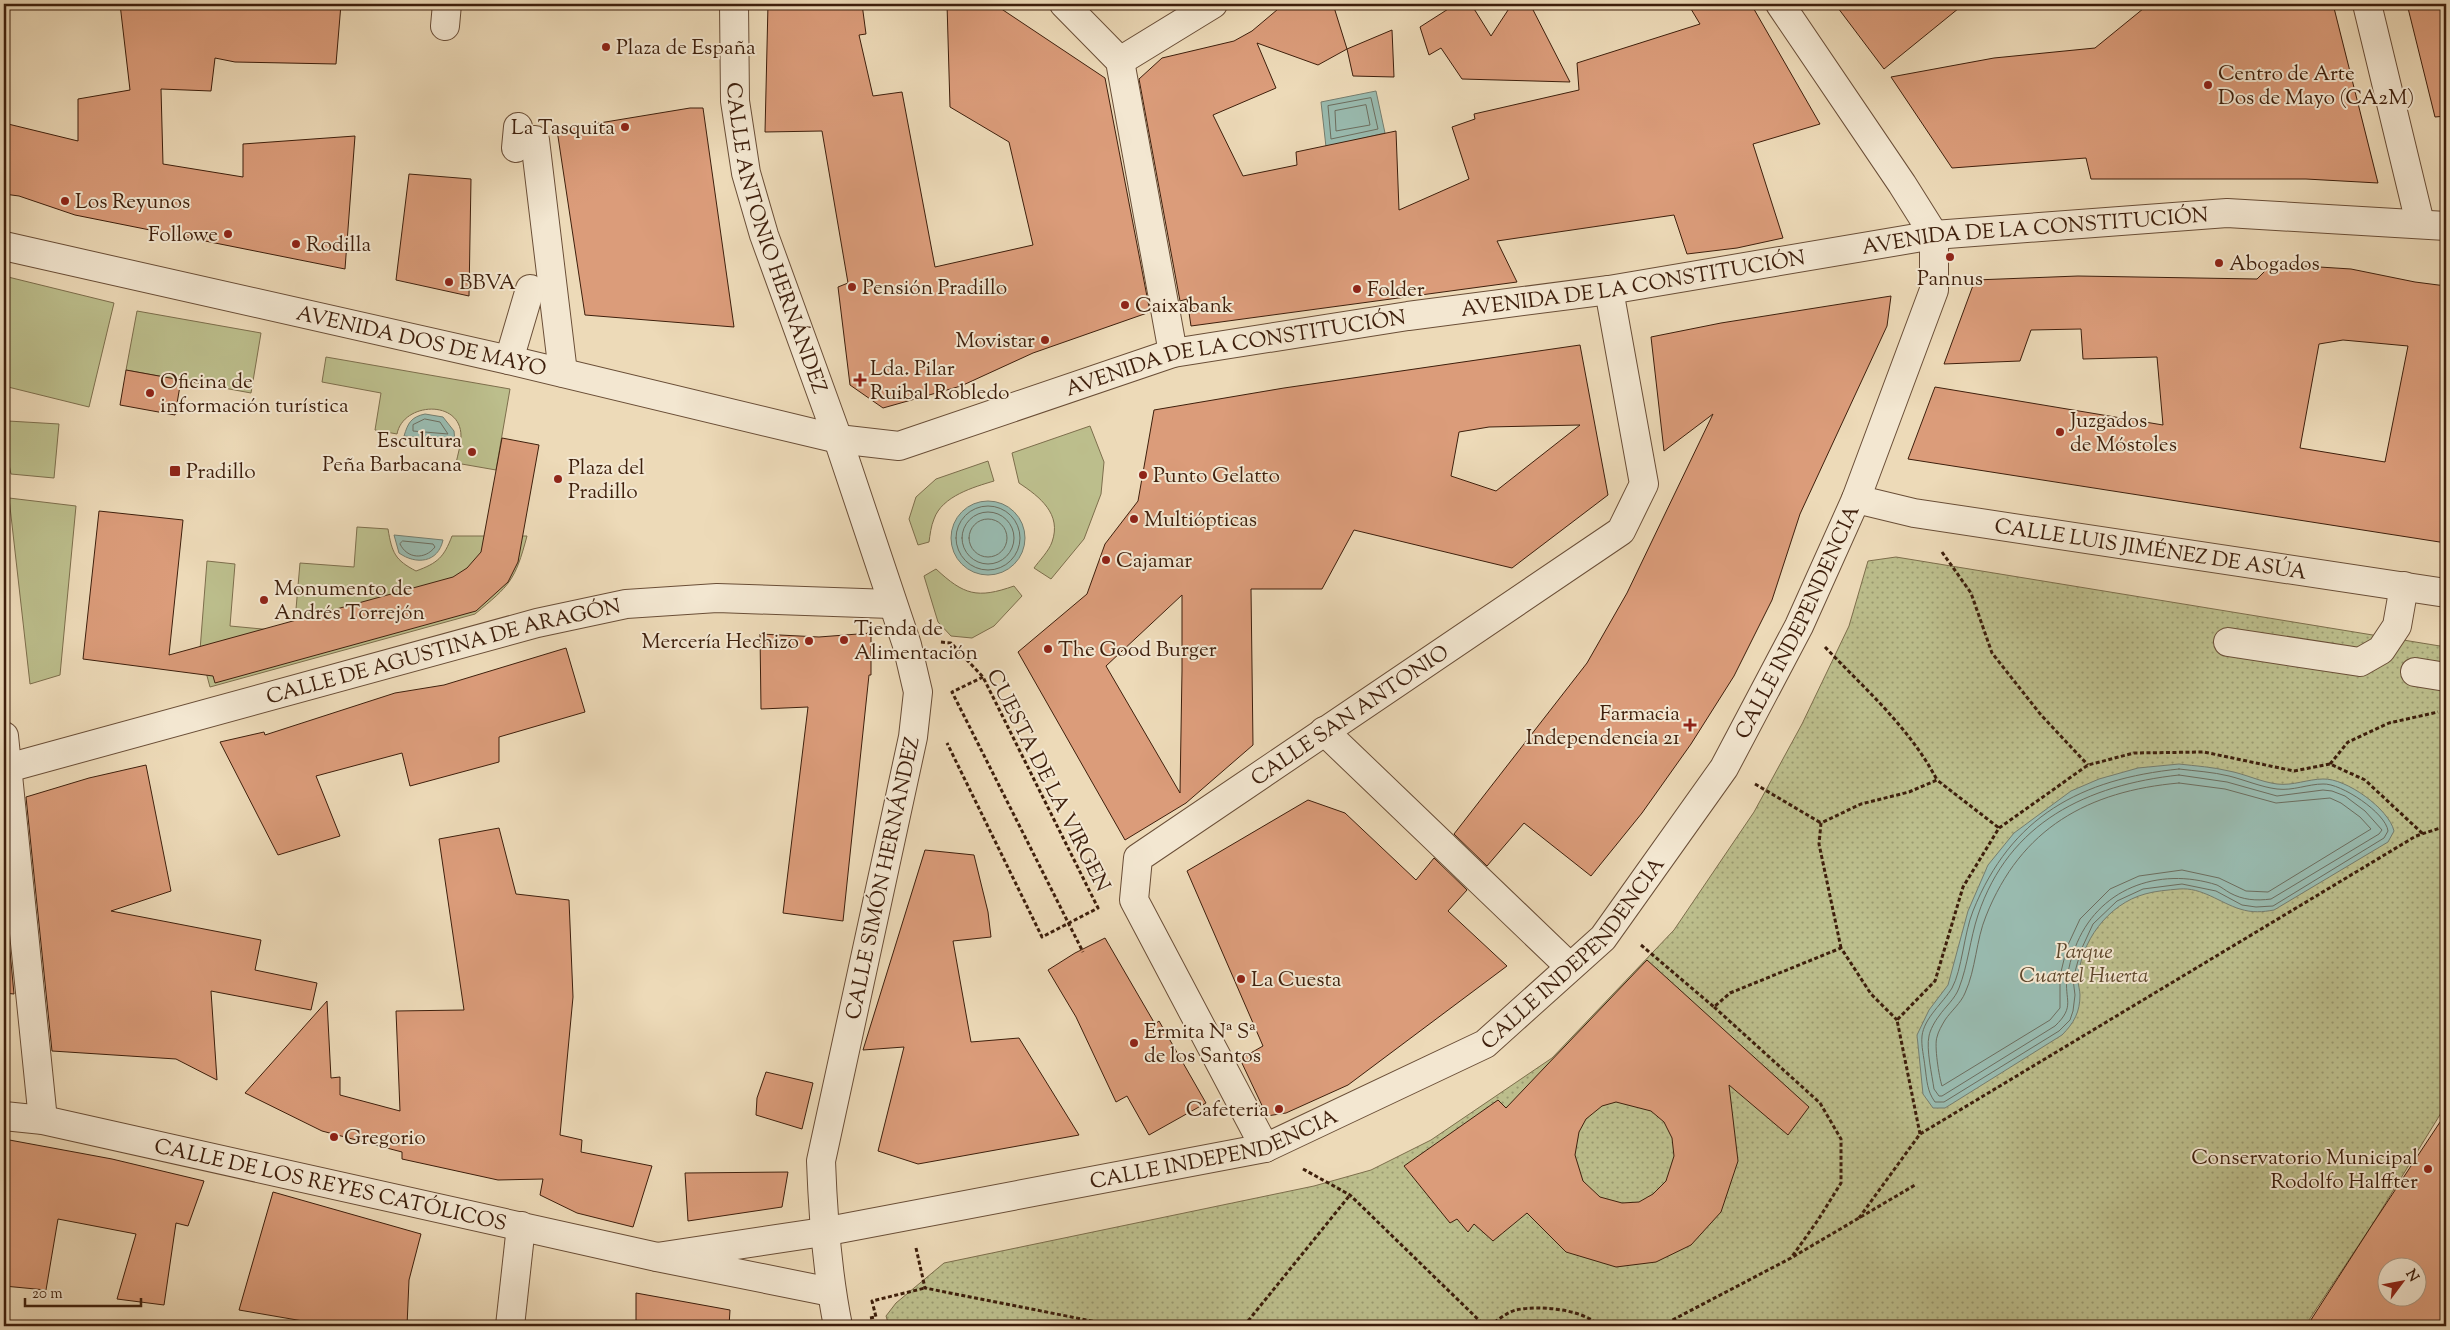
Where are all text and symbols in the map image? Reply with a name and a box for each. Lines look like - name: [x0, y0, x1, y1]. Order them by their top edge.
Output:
- place label: Plaza de España: [616, 34, 756, 64]
- marker: Plaza de España: [600, 41, 612, 53]
- place label: Centro de Arte Dos de Mayo (CA2M): [2218, 60, 2414, 114]
- marker: Centro de Arte Dos de Mayo (CA2M): [2202, 79, 2214, 91]
- street label: CALLE ANTONIO HERNÁNDEZ: [718, 82, 833, 398]
- place label: La Tasquita: [511, 114, 615, 144]
- marker: La Tasquita: [619, 121, 631, 133]
- place label: Los Reyunos: [75, 188, 190, 218]
- marker: Los Reyunos: [59, 195, 71, 207]
- street label: AVENIDA DE LA CONSTITUCIÓN: [1860, 201, 2210, 264]
- place label: Followe: [148, 221, 218, 251]
- marker: Followe: [222, 228, 234, 240]
- place label: Rodilla: [306, 231, 372, 261]
- marker: Rodilla: [290, 238, 302, 250]
- street label: AVENIDA DE LA CONSTITUCIÓN: [1459, 244, 1808, 326]
- place label: Abogados: [2229, 250, 2320, 280]
- marker: Pannus: [1944, 251, 1956, 263]
- marker: Abogados: [2213, 257, 2225, 269]
- place label: Pannus: [1917, 265, 1983, 295]
- place label: BBVA: [459, 269, 516, 299]
- place label: Pensión Pradillo: [862, 274, 1007, 304]
- marker: BBVA: [443, 276, 455, 288]
- place label: Folder: [1367, 276, 1425, 306]
- marker: Pensión Pradillo: [846, 281, 858, 293]
- marker: Folder: [1351, 283, 1363, 295]
- place label: Caixabank: [1135, 292, 1234, 322]
- street label: AVENIDA DOS DE MAYO: [293, 299, 549, 385]
- marker: Caixabank: [1119, 299, 1131, 311]
- street label: AVENIDA DE LA CONSTITUCIÓN: [1062, 304, 1408, 405]
- place label: Movistar: [955, 327, 1035, 357]
- marker: Movistar: [1039, 334, 1051, 346]
- place label: Lda. Pilar Ruibal Robledo: [870, 355, 1010, 409]
- place label: Oficina de información turística: [160, 368, 349, 422]
- marker: Lda. Pilar Ruibal Robledo: [854, 374, 866, 386]
- marker: Oficina de información turística: [144, 387, 156, 399]
- place label: Juzgados de Móstoles: [2069, 407, 2177, 461]
- marker: Juzgados de Móstoles: [2054, 426, 2066, 438]
- place label: Escultura Peña Barbacana: [322, 427, 462, 481]
- marker: Escultura Peña Barbacana: [466, 446, 478, 458]
- place label: Plaza del Pradillo: [568, 454, 645, 508]
- place label: Pradillo: [186, 458, 256, 488]
- place label: Punto Gelatto: [1153, 462, 1280, 492]
- marker: Pradillo: [168, 464, 182, 478]
- marker: Punto Gelatto: [1137, 469, 1149, 481]
- marker: Plaza del Pradillo: [552, 473, 564, 485]
- street label: CALLE INDEPENDENCIA: [1729, 501, 1868, 745]
- place label: Multiópticas: [1144, 506, 1257, 536]
- street label: CALLE LUIS JIMÉNEZ DE ASÚA: [1992, 512, 2309, 589]
- marker: Multiópticas: [1128, 513, 1140, 525]
- place label: Cajamar: [1116, 547, 1192, 577]
- marker: Cajamar: [1100, 554, 1112, 566]
- place label: Monumento de Andrés Torrejón: [274, 575, 425, 629]
- street label: CALLE DE AGUSTINA DE ARAGÓN: [263, 592, 624, 713]
- marker: Monumento de Andrés Torrejón: [258, 594, 270, 606]
- place label: Tienda de Alimentación: [854, 615, 978, 669]
- place label: Mercería Hechizo: [642, 628, 799, 658]
- marker: Tienda de Alimentación: [838, 634, 850, 646]
- marker: Mercería Hechizo: [803, 635, 815, 647]
- place label: The Good Burger: [1058, 636, 1217, 666]
- street label: CALLE SAN ANTONIO: [1245, 639, 1456, 794]
- marker: The Good Burger: [1042, 643, 1054, 655]
- street label: CUESTA DE LA VIRGEN: [978, 664, 1117, 898]
- place label: Farmacia Independencia 21: [1526, 700, 1680, 754]
- marker: Farmacia Independencia 21: [1684, 719, 1696, 731]
- street label: CALLE SIMÓN HERNÁNDEZ: [839, 734, 929, 1023]
- street label: CALLE INDEPENDENCIA: [1475, 852, 1673, 1058]
- park label: Parque Cuartel Huerta: [2019, 938, 2149, 992]
- place label: La Cuesta: [1251, 966, 1342, 996]
- marker: La Cuesta: [1235, 973, 1247, 985]
- place label: Ermita Nª Sª de los Santos: [1144, 1018, 1261, 1072]
- marker: Ermita Nª Sª de los Santos: [1128, 1037, 1140, 1049]
- place label: Cafeteria: [1186, 1096, 1269, 1126]
- street label: CALLE INDEPENDENCIA: [1087, 1103, 1343, 1198]
- marker: Cafeteria: [1273, 1103, 1285, 1115]
- place label: Gregorio: [344, 1124, 426, 1154]
- marker: Gregorio: [328, 1131, 340, 1143]
- street label: CALLE DE LOS REYES CATÓLICOS: [151, 1132, 509, 1240]
- place label: Conservatorio Municipal Rodolfo Halffter: [2191, 1144, 2418, 1198]
- marker: Conservatorio Municipal Rodolfo Halffter: [2422, 1163, 2434, 1175]
- north arrow: [2378, 1258, 2428, 1308]
- text: N: [2400, 1266, 2423, 1286]
- scale bar: [25, 1275, 141, 1307]
- text: 20 m: [32, 1284, 63, 1305]

